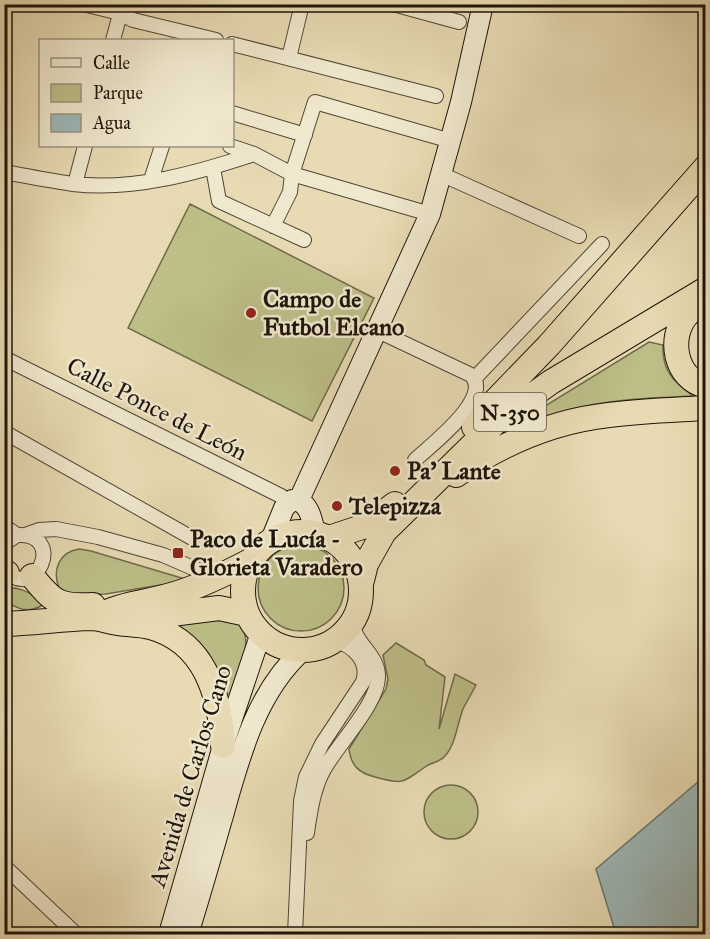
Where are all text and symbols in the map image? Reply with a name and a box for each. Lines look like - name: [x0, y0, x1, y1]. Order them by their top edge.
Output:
- legend: [39, 39, 234, 147]
- text: Calle: [93, 52, 130, 74]
- text: Parque: [93, 82, 143, 105]
- text: Agua: [92, 112, 131, 135]
- place label: Campo de Futbol Elcano: [263, 284, 404, 342]
- marker: Campo de Futbol Elcano: [244, 306, 258, 320]
- street label: Calle Ponce de León: [62, 351, 252, 467]
- road number: N-350: [474, 393, 546, 431]
- place label: Pa' Lante: [407, 456, 501, 486]
- marker: Pa' Lante: [388, 464, 402, 478]
- place label: Telepizza: [348, 491, 442, 521]
- marker: Telepizza: [330, 499, 344, 513]
- place label: Paco de Lucía - Glorieta Varadero: [190, 524, 363, 582]
- marker: Paco de Lucía - Glorieta Varadero: [171, 546, 185, 560]
- street label: Avenida de Carlos Cano: [142, 662, 238, 891]

